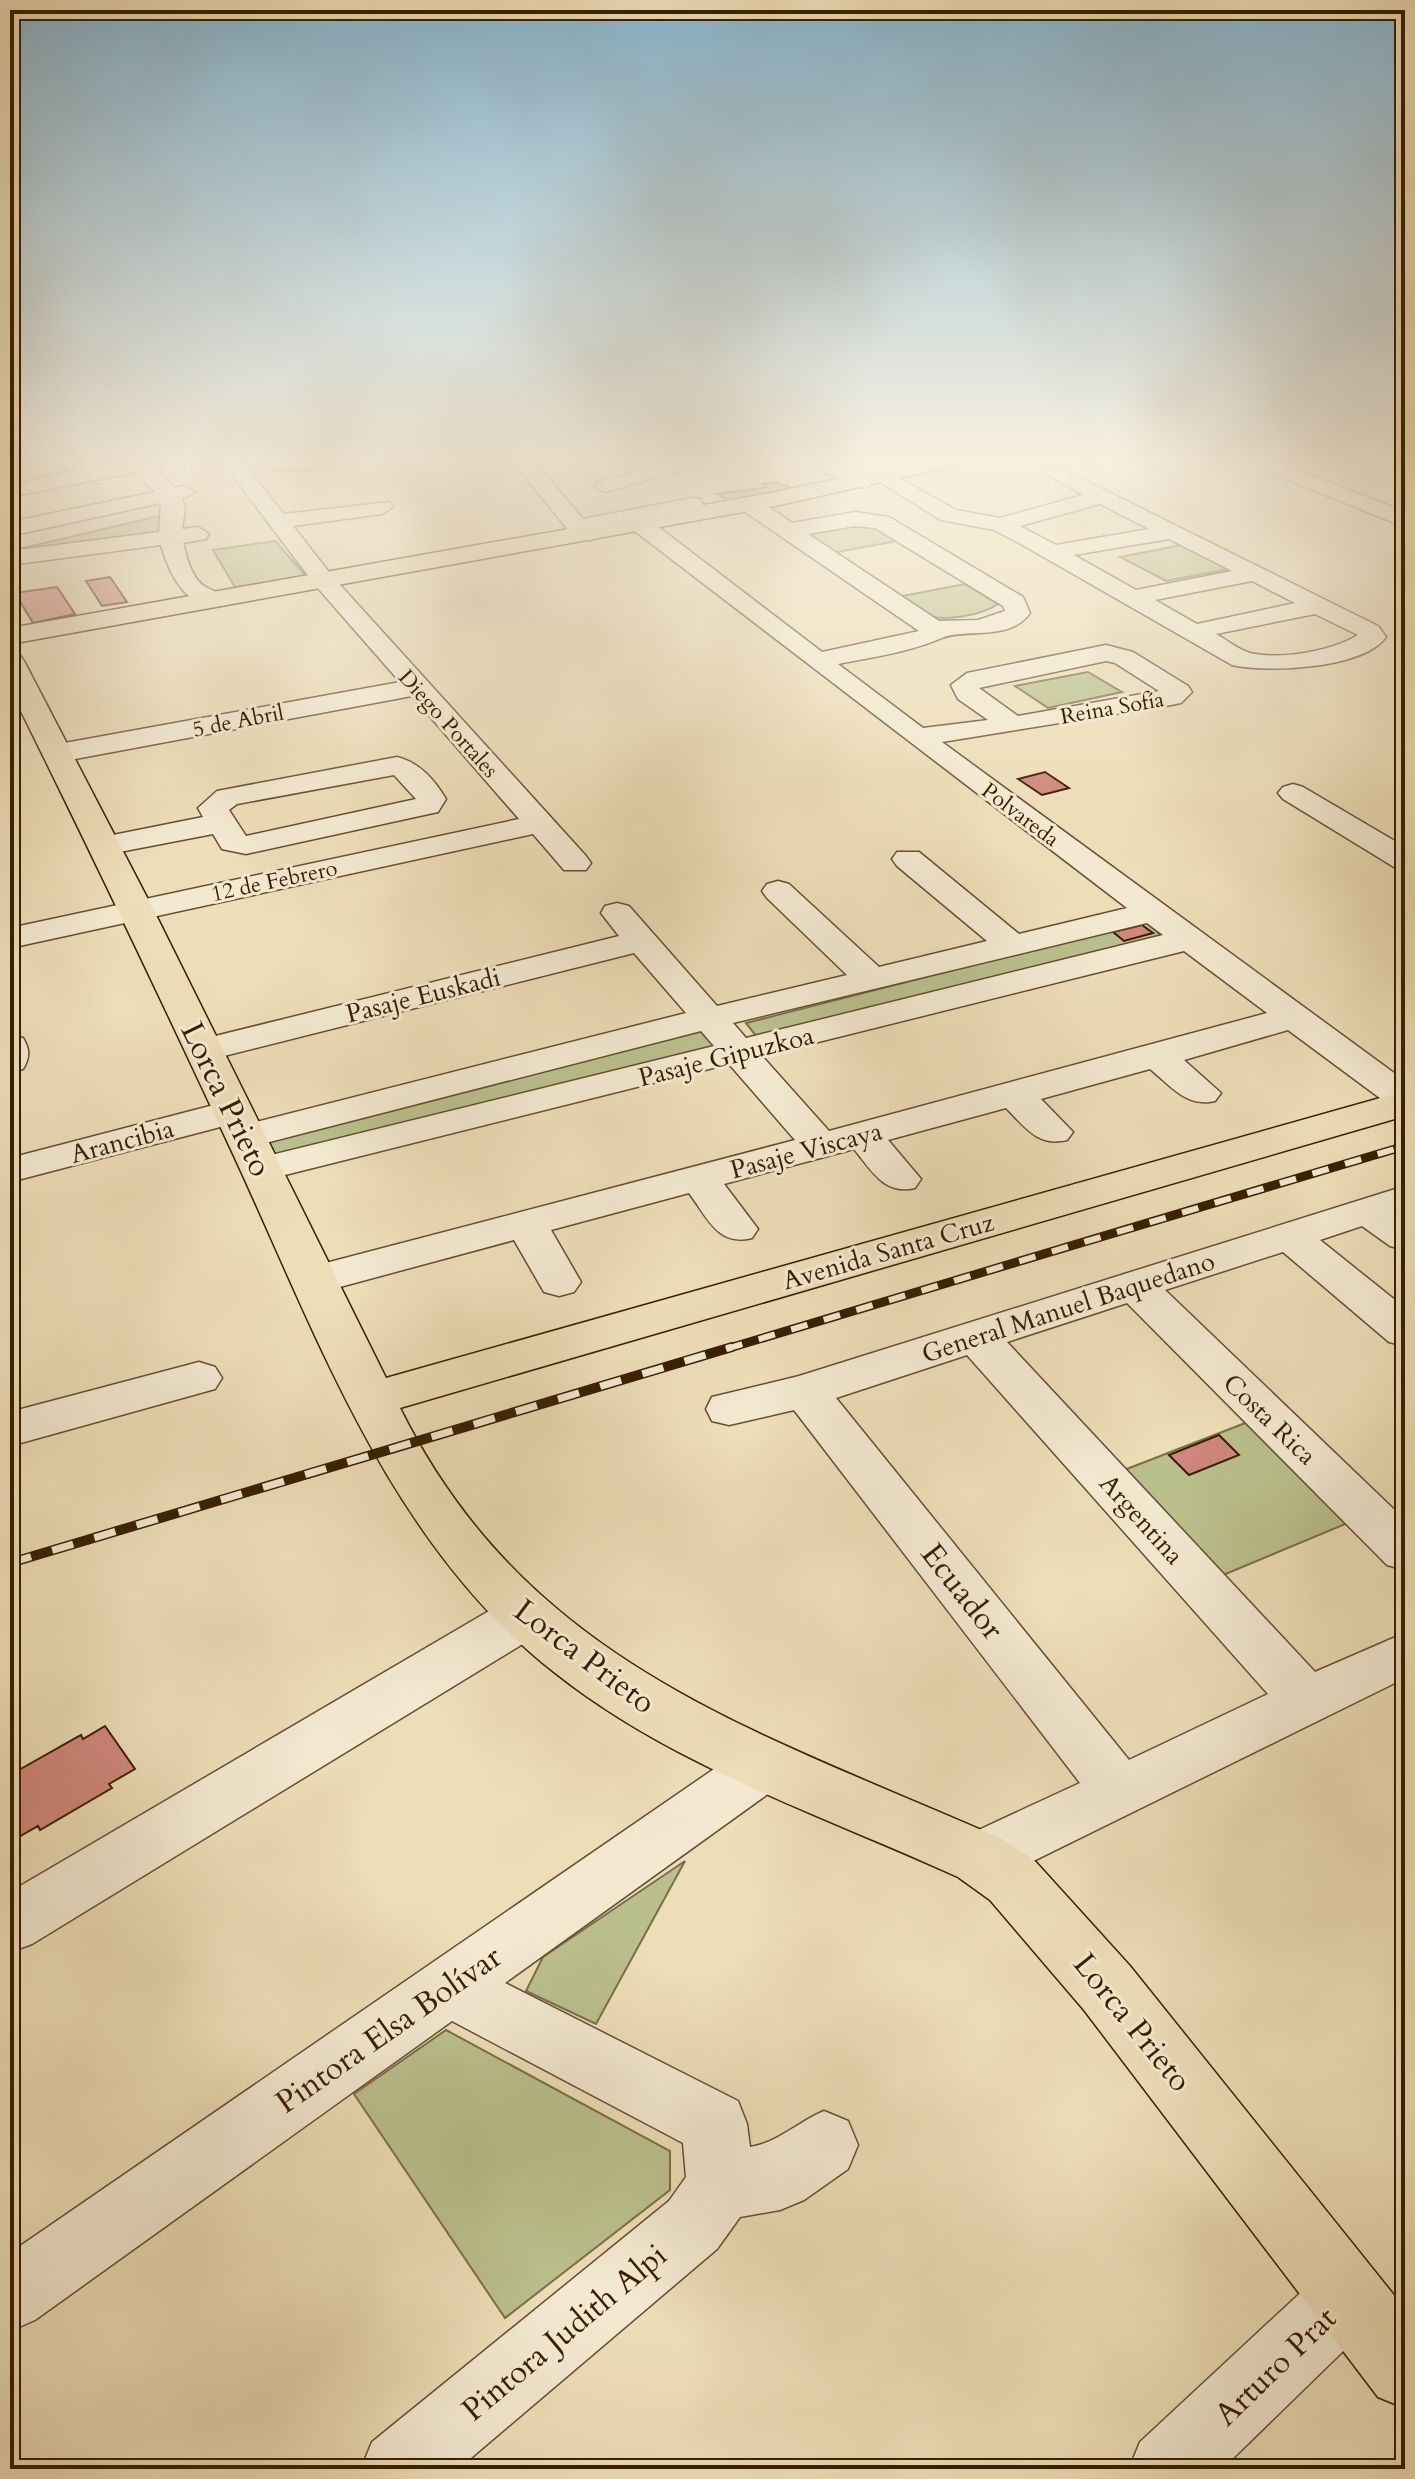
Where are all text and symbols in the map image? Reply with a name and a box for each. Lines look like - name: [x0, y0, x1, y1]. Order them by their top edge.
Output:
- street label: Diego Portales: [391, 663, 505, 784]
- street label: Reina Sofía: [1058, 684, 1167, 732]
- street label: 5 de Abril: [190, 697, 287, 744]
- street label: Polvareda: [975, 776, 1066, 854]
- street label: 12 de Febrero: [208, 853, 340, 909]
- street label: Pasaje Euskadi: [342, 959, 504, 1032]
- street label: Lorca Prieto: [170, 1015, 282, 1184]
- street label: Pasaje Gipuzkoa: [635, 1018, 817, 1095]
- street label: Arancibia: [67, 1111, 178, 1172]
- street label: Pasaje Viscaya: [726, 1113, 886, 1188]
- street label: Avenida Santa Cruz: [778, 1204, 998, 1298]
- street label: General Manuel Baquedano: [917, 1244, 1219, 1371]
- street label: Costa Rica: [1215, 1366, 1324, 1473]
- street label: Argentina: [1092, 1466, 1192, 1572]
- street label: Ecuador: [910, 1534, 1014, 1649]
- street label: Lorca Prieto: [505, 1589, 664, 1725]
- street label: Pintora Elsa Bolívar: [267, 1935, 511, 2124]
- street label: Lorca Prieto: [1063, 1944, 1202, 2101]
- street label: Pintora Judith Alpi: [453, 2234, 677, 2432]
- street label: Arturo Prat: [1205, 2297, 1346, 2436]

